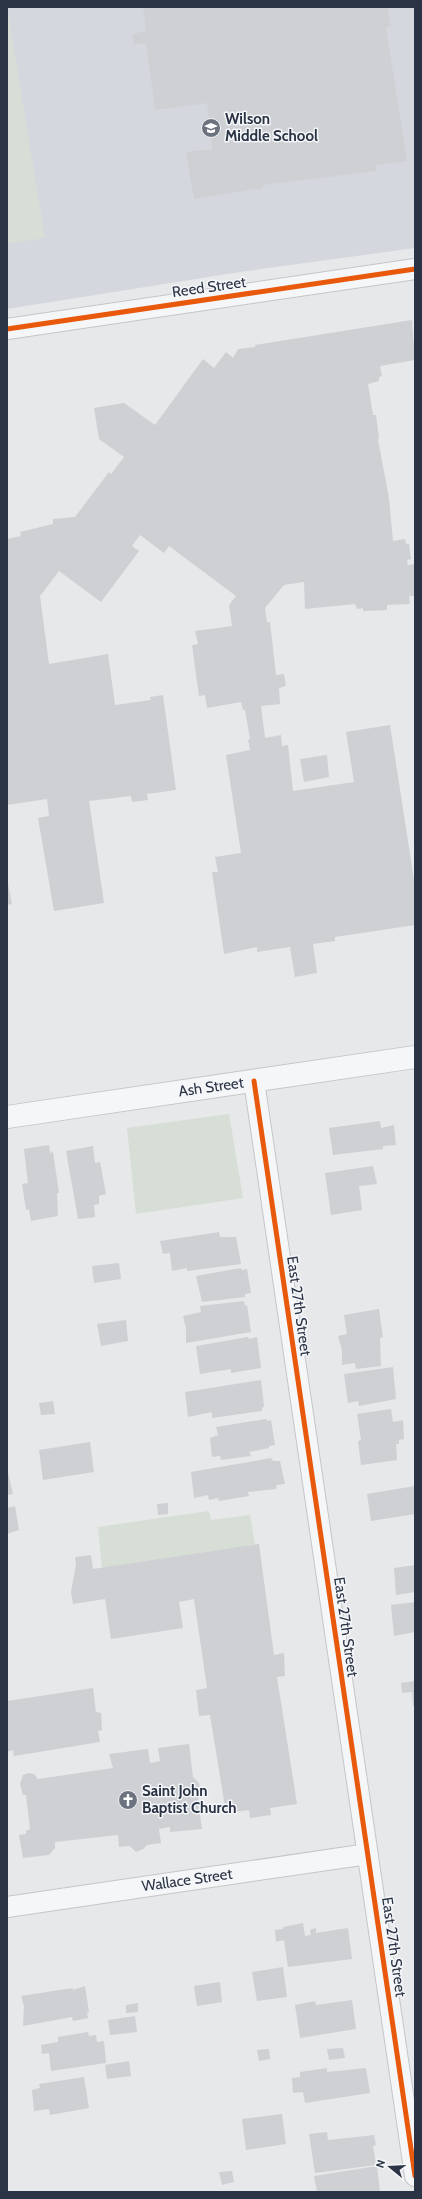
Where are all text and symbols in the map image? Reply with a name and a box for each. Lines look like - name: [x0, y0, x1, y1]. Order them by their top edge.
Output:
- place label: Wilson Middle School: [225, 110, 318, 145]
- school or university icon: Wilson Middle School: [200, 117, 222, 139]
- street label: Reed Street: [171, 273, 247, 301]
- street label: Ash Street: [177, 1074, 245, 1100]
- street label: East 27th Street: [283, 1255, 315, 1357]
- street label: East 27th Street: [330, 1576, 362, 1678]
- place label: Saint John Baptist Church: [142, 1782, 237, 1817]
- church icon: Saint John Baptist Church: [117, 1789, 139, 1811]
- street label: Wallace Street: [140, 1865, 234, 1895]
- street label: East 27th Street: [378, 1896, 410, 1998]
- north arrow: [370, 2147, 410, 2187]
- text: N: [373, 2158, 388, 2170]

